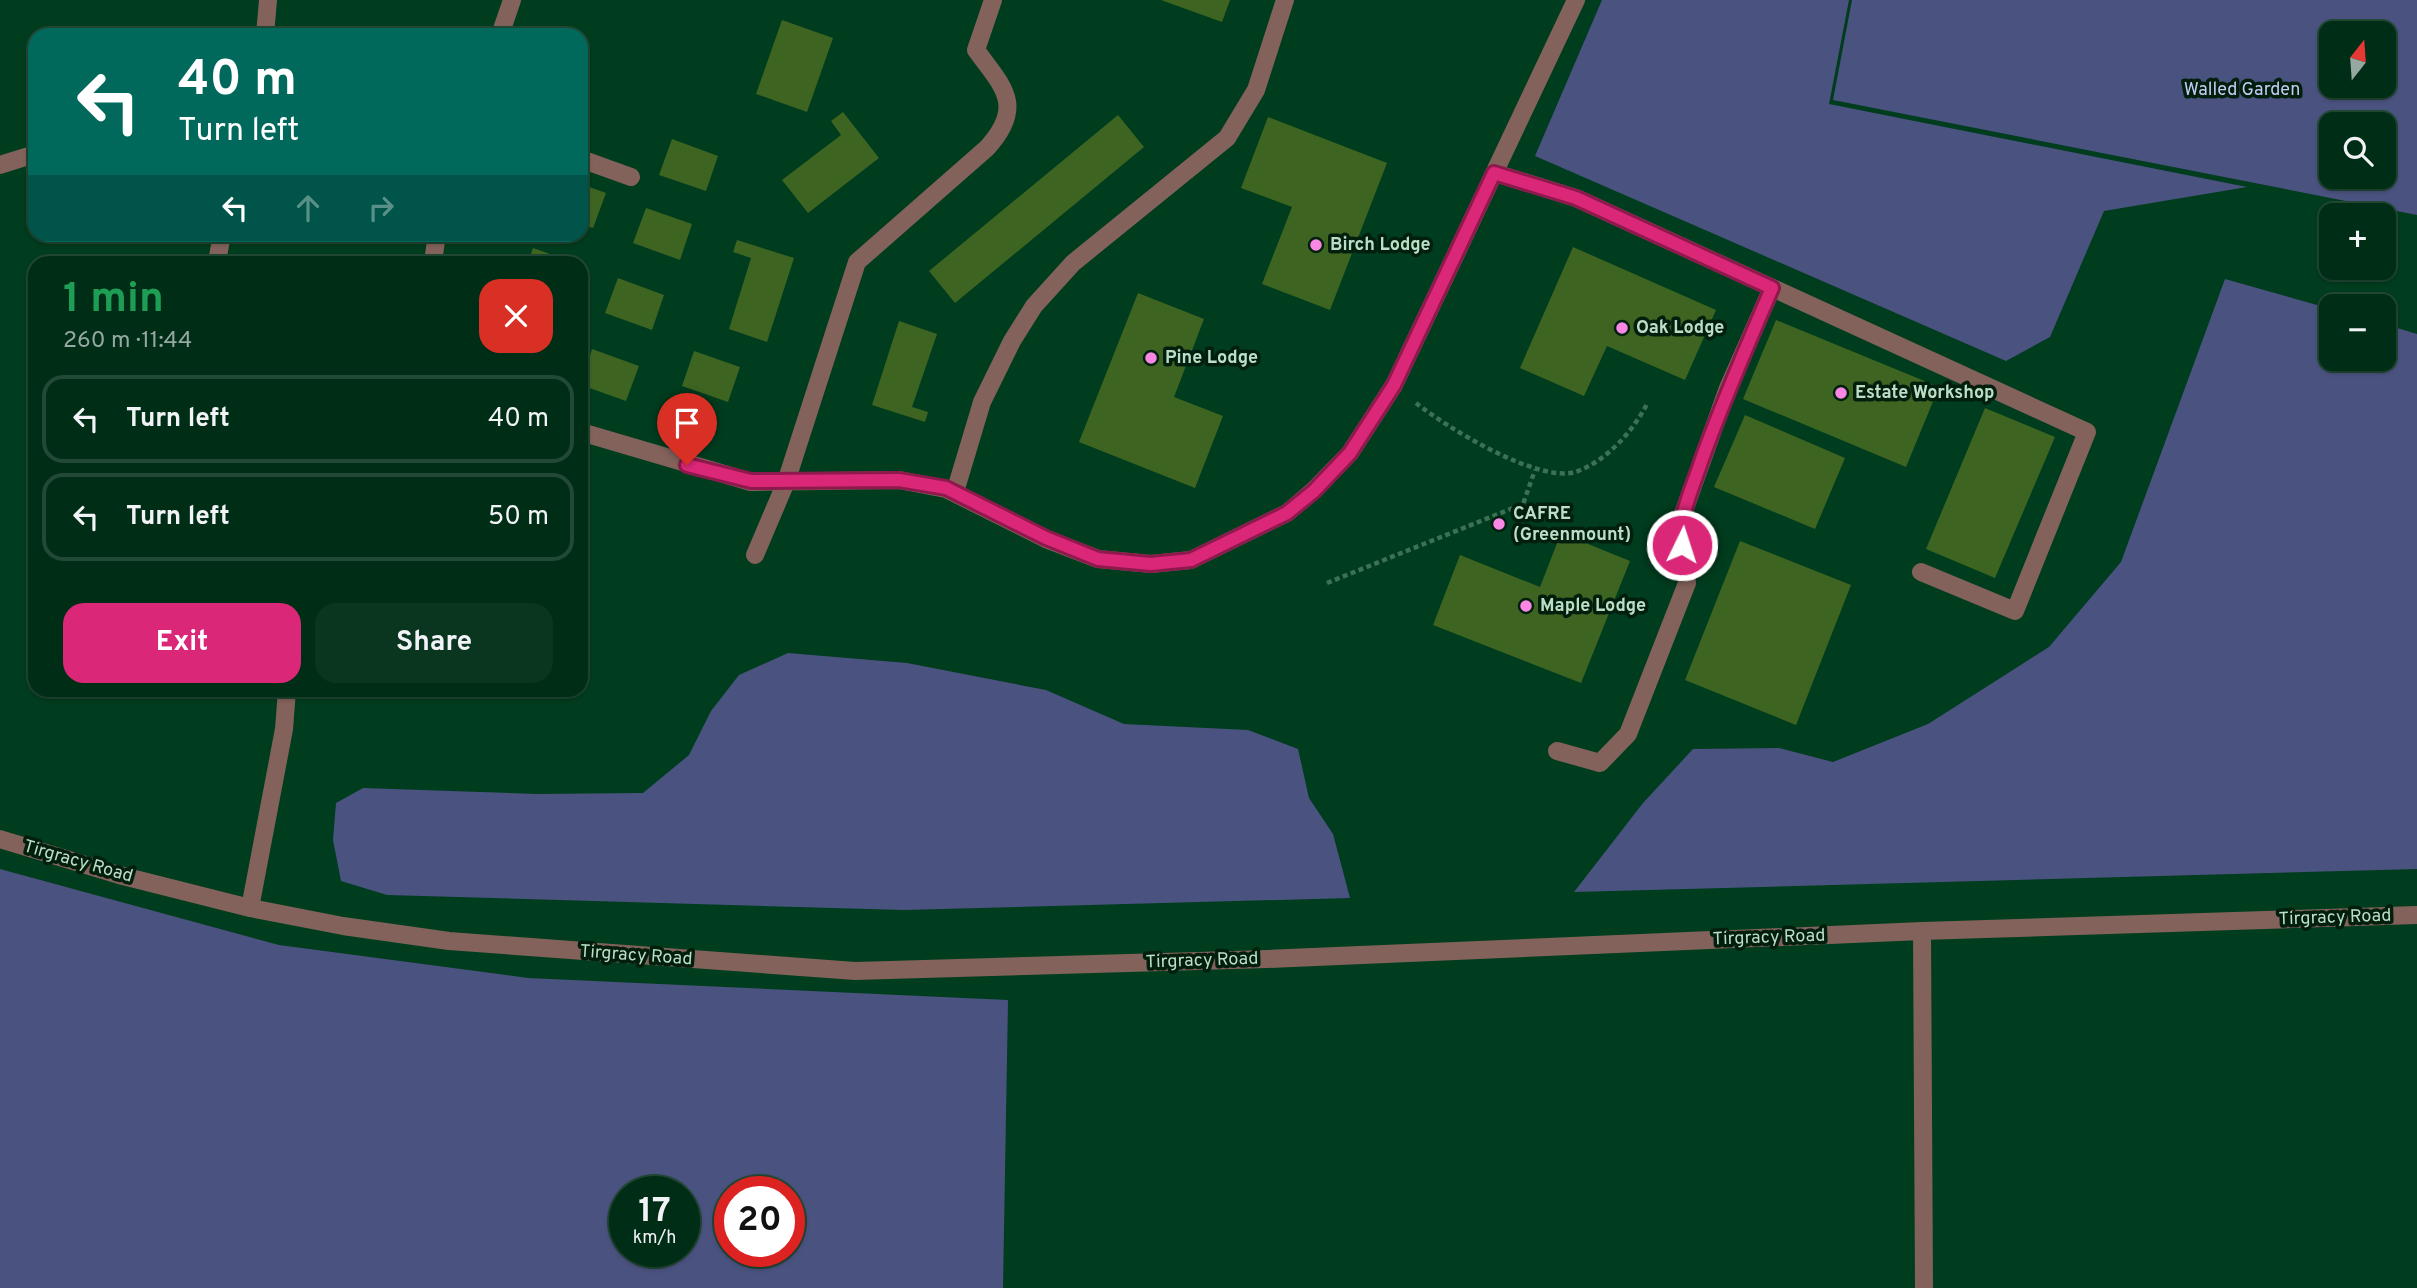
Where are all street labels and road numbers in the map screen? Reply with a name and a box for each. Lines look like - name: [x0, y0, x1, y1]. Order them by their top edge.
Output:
- street label: Tirgracy Road: [21, 835, 135, 889]
- street label: Tirgracy Road: [2278, 905, 2392, 931]
- street label: Tirgracy Road: [1712, 925, 1826, 951]
- street label: Tirgracy Road: [579, 941, 693, 971]
- street label: Tirgracy Road: [1145, 948, 1259, 974]

